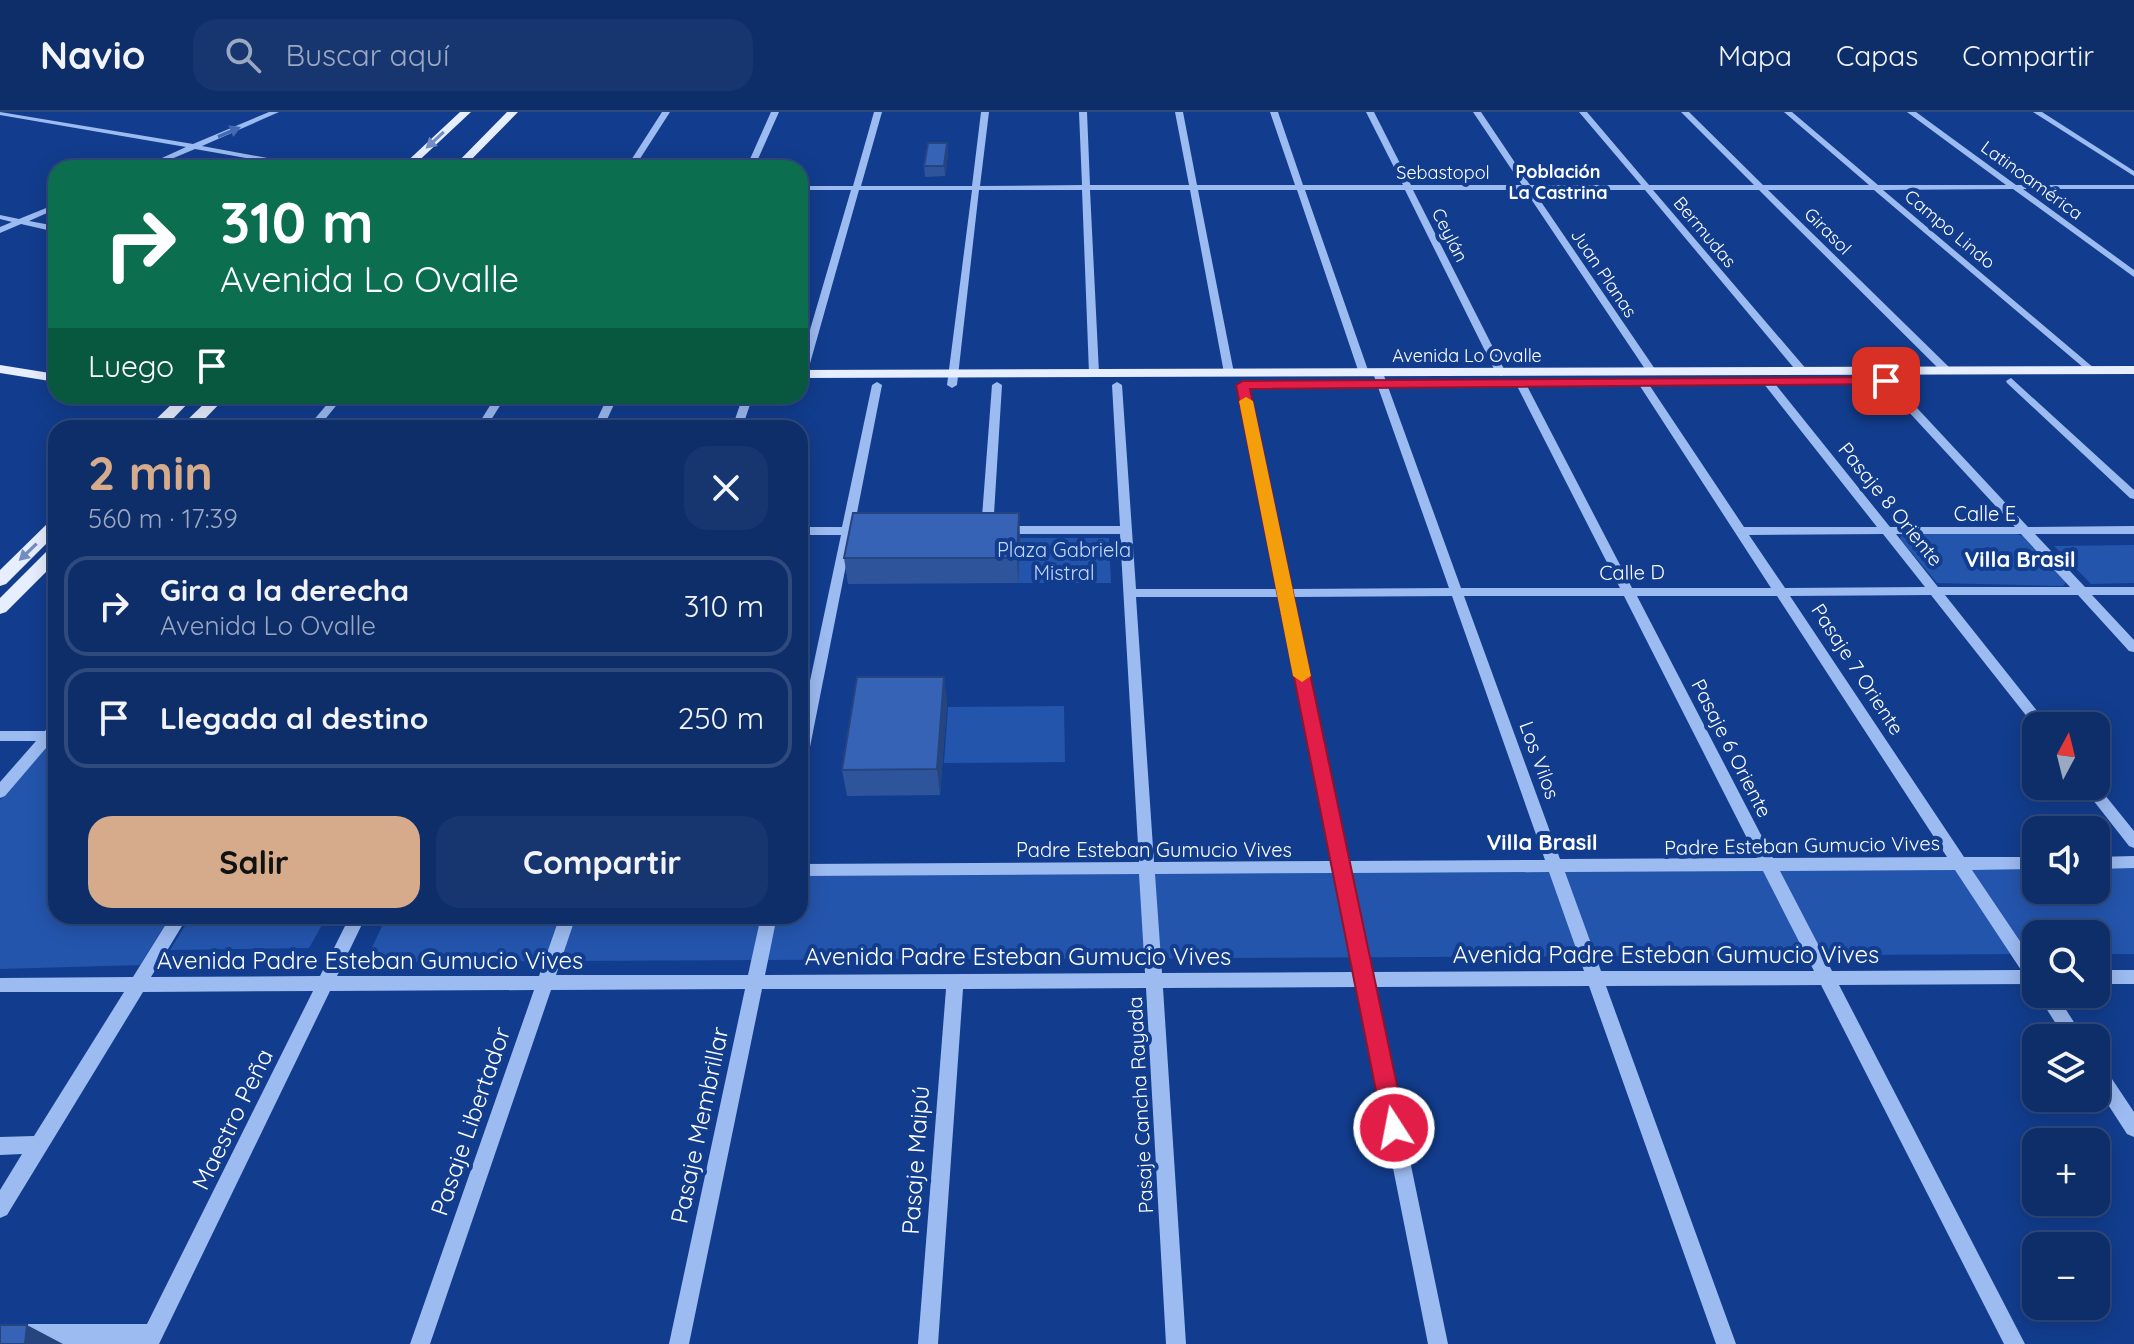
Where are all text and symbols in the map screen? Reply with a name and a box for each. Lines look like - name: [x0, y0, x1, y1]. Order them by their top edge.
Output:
- search box: [193, 19, 753, 91]
- text: Navio: [40, 31, 145, 79]
- icon: search: [221, 33, 265, 77]
- text: Buscar aquí: [285, 36, 449, 74]
- text: Mapa: [1718, 38, 1792, 73]
- text: Capas: [1836, 38, 1918, 73]
- text: Compartir: [1962, 38, 2094, 73]
- one-way arrow: [217, 125, 241, 138]
- one-way arrow: [426, 131, 445, 149]
- street label: Latinoamérica: [1977, 135, 2087, 225]
- district label: Población La Castrina: [1508, 160, 1608, 204]
- street label: Sebastopol: [1396, 161, 1490, 184]
- street label: Campo Lindo: [1900, 184, 2000, 274]
- text: 310 m: [220, 187, 374, 257]
- icon: right: [88, 192, 192, 296]
- street label: Bermudas: [1669, 192, 1741, 272]
- street label: Girasol: [1800, 203, 1856, 259]
- street label: Ceylán: [1427, 204, 1473, 266]
- street label: Juan Planas: [1566, 224, 1642, 322]
- text: Avenida Lo Ovalle: [220, 256, 519, 301]
- icon: arrive: [190, 344, 234, 388]
- street label: Avenida Lo Ovalle: [1392, 344, 1542, 367]
- text: Luego: [88, 347, 174, 385]
- pin: [1852, 347, 1920, 415]
- icon: arrive: [1864, 359, 1908, 403]
- street label: Pasaje 8 Oriente: [1833, 437, 1949, 571]
- text: 2 min: [88, 442, 213, 502]
- button: close: [684, 446, 768, 530]
- street label: Calle E: [1954, 501, 2016, 526]
- text: 560 m · 17:39: [88, 502, 238, 535]
- park label: Plaza Gabriela Mistral: [997, 537, 1131, 585]
- one-way arrow: [19, 542, 38, 561]
- district label: Villa Brasil: [1964, 545, 2076, 573]
- street label: Calle D: [1599, 559, 1665, 585]
- text: Gira a la derecha: [160, 571, 409, 609]
- icon: right: [92, 584, 136, 628]
- text: 310 m: [684, 587, 764, 625]
- street label: Pasaje 7 Oriente: [1806, 599, 1910, 739]
- text: Avenida Lo Ovalle: [160, 609, 376, 642]
- street label: Pasaje 6 Oriente: [1686, 675, 1778, 821]
- icon: arrive: [92, 696, 136, 740]
- text: Llegada al destino: [160, 699, 428, 737]
- text: 250 m: [678, 699, 764, 737]
- north arrow: [2022, 712, 2110, 800]
- map controls: [2022, 712, 2110, 1320]
- street label: Los Vilos: [1514, 718, 1566, 802]
- button: Salir: [88, 816, 420, 908]
- button: Compartir: [436, 816, 768, 908]
- button: sound: [2022, 816, 2110, 904]
- district label: Villa Brasil: [1486, 828, 1598, 856]
- street label: Padre Esteban Gumucio Vives: [1664, 830, 1940, 860]
- street label: Padre Esteban Gumucio Vives: [1016, 837, 1292, 862]
- button: search: [2022, 920, 2110, 1008]
- street label: Avenida Padre Esteban Gumucio Vives: [1453, 939, 1879, 969]
- street label: Avenida Padre Esteban Gumucio Vives: [805, 941, 1231, 971]
- street label: Avenida Padre Esteban Gumucio Vives: [157, 945, 583, 975]
- street label: Pasaje Cancha Rayada: [1122, 996, 1158, 1214]
- street label: Pasaje Libertador: [424, 1023, 516, 1219]
- street label: Pasaje Membrillar: [663, 1024, 735, 1226]
- button: layers: [2022, 1024, 2110, 1112]
- street label: Maestro Peña: [185, 1044, 279, 1194]
- street label: Pasaje Maipú: [895, 1085, 935, 1235]
- position arrow: [1352, 1086, 1436, 1170]
- button: +: [2022, 1128, 2110, 1216]
- button: −: [2022, 1232, 2110, 1320]

